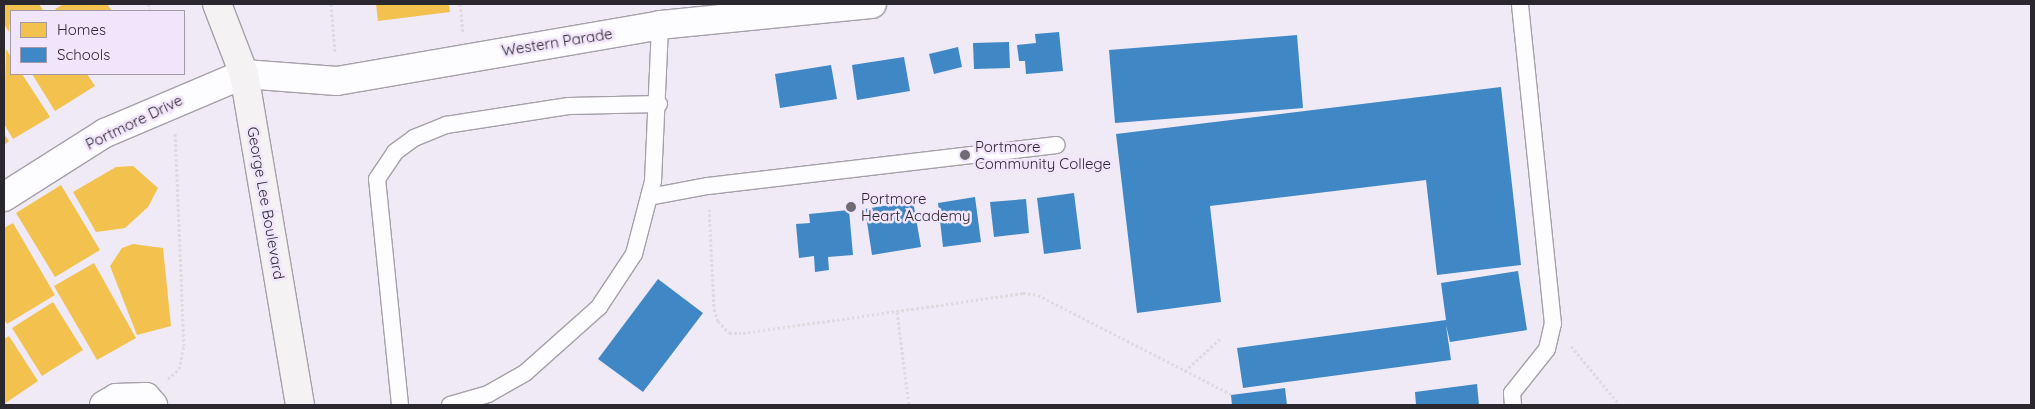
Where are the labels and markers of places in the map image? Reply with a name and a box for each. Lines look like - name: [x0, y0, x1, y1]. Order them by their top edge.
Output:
- place label: Portmore Community College: [975, 137, 1111, 172]
- marker: Portmore Community College: [959, 149, 971, 161]
- place label: Portmore Heart Academy: [861, 189, 971, 224]
- marker: Portmore Heart Academy: [845, 201, 857, 213]

